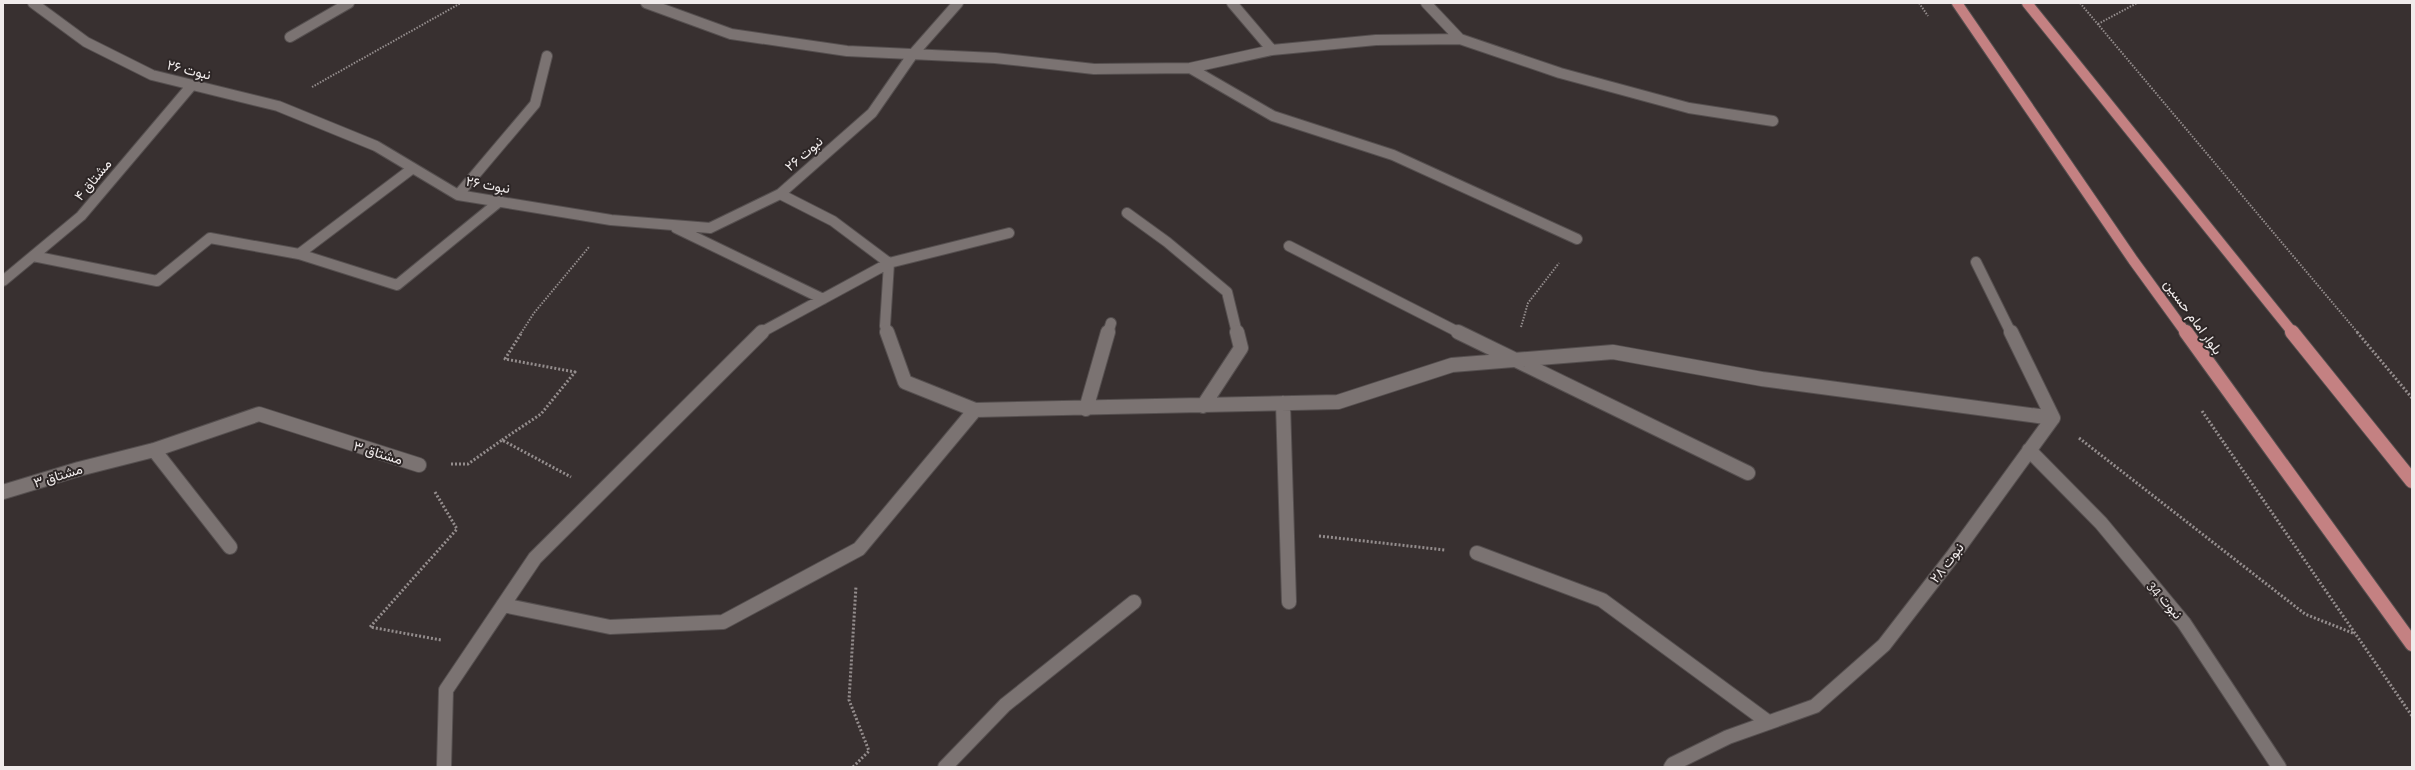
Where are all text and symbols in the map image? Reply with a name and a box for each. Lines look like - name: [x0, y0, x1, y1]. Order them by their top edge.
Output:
- street label: نبوت ۲۶: [165, 56, 213, 84]
- street label: نبوت ۲۶: [782, 133, 826, 175]
- street label: مشتاق ۴: [71, 156, 115, 204]
- street label: نبوت ۲۶: [465, 173, 511, 197]
- street label: بلوار امام حسین: [2160, 276, 2226, 358]
- street label: مشتاق ۳: [351, 438, 405, 468]
- street label: مشتاق ۳: [31, 461, 85, 491]
- street label: نبوت ۲۸: [1926, 539, 1968, 587]
- street label: نبوت 34: [2144, 577, 2186, 623]

